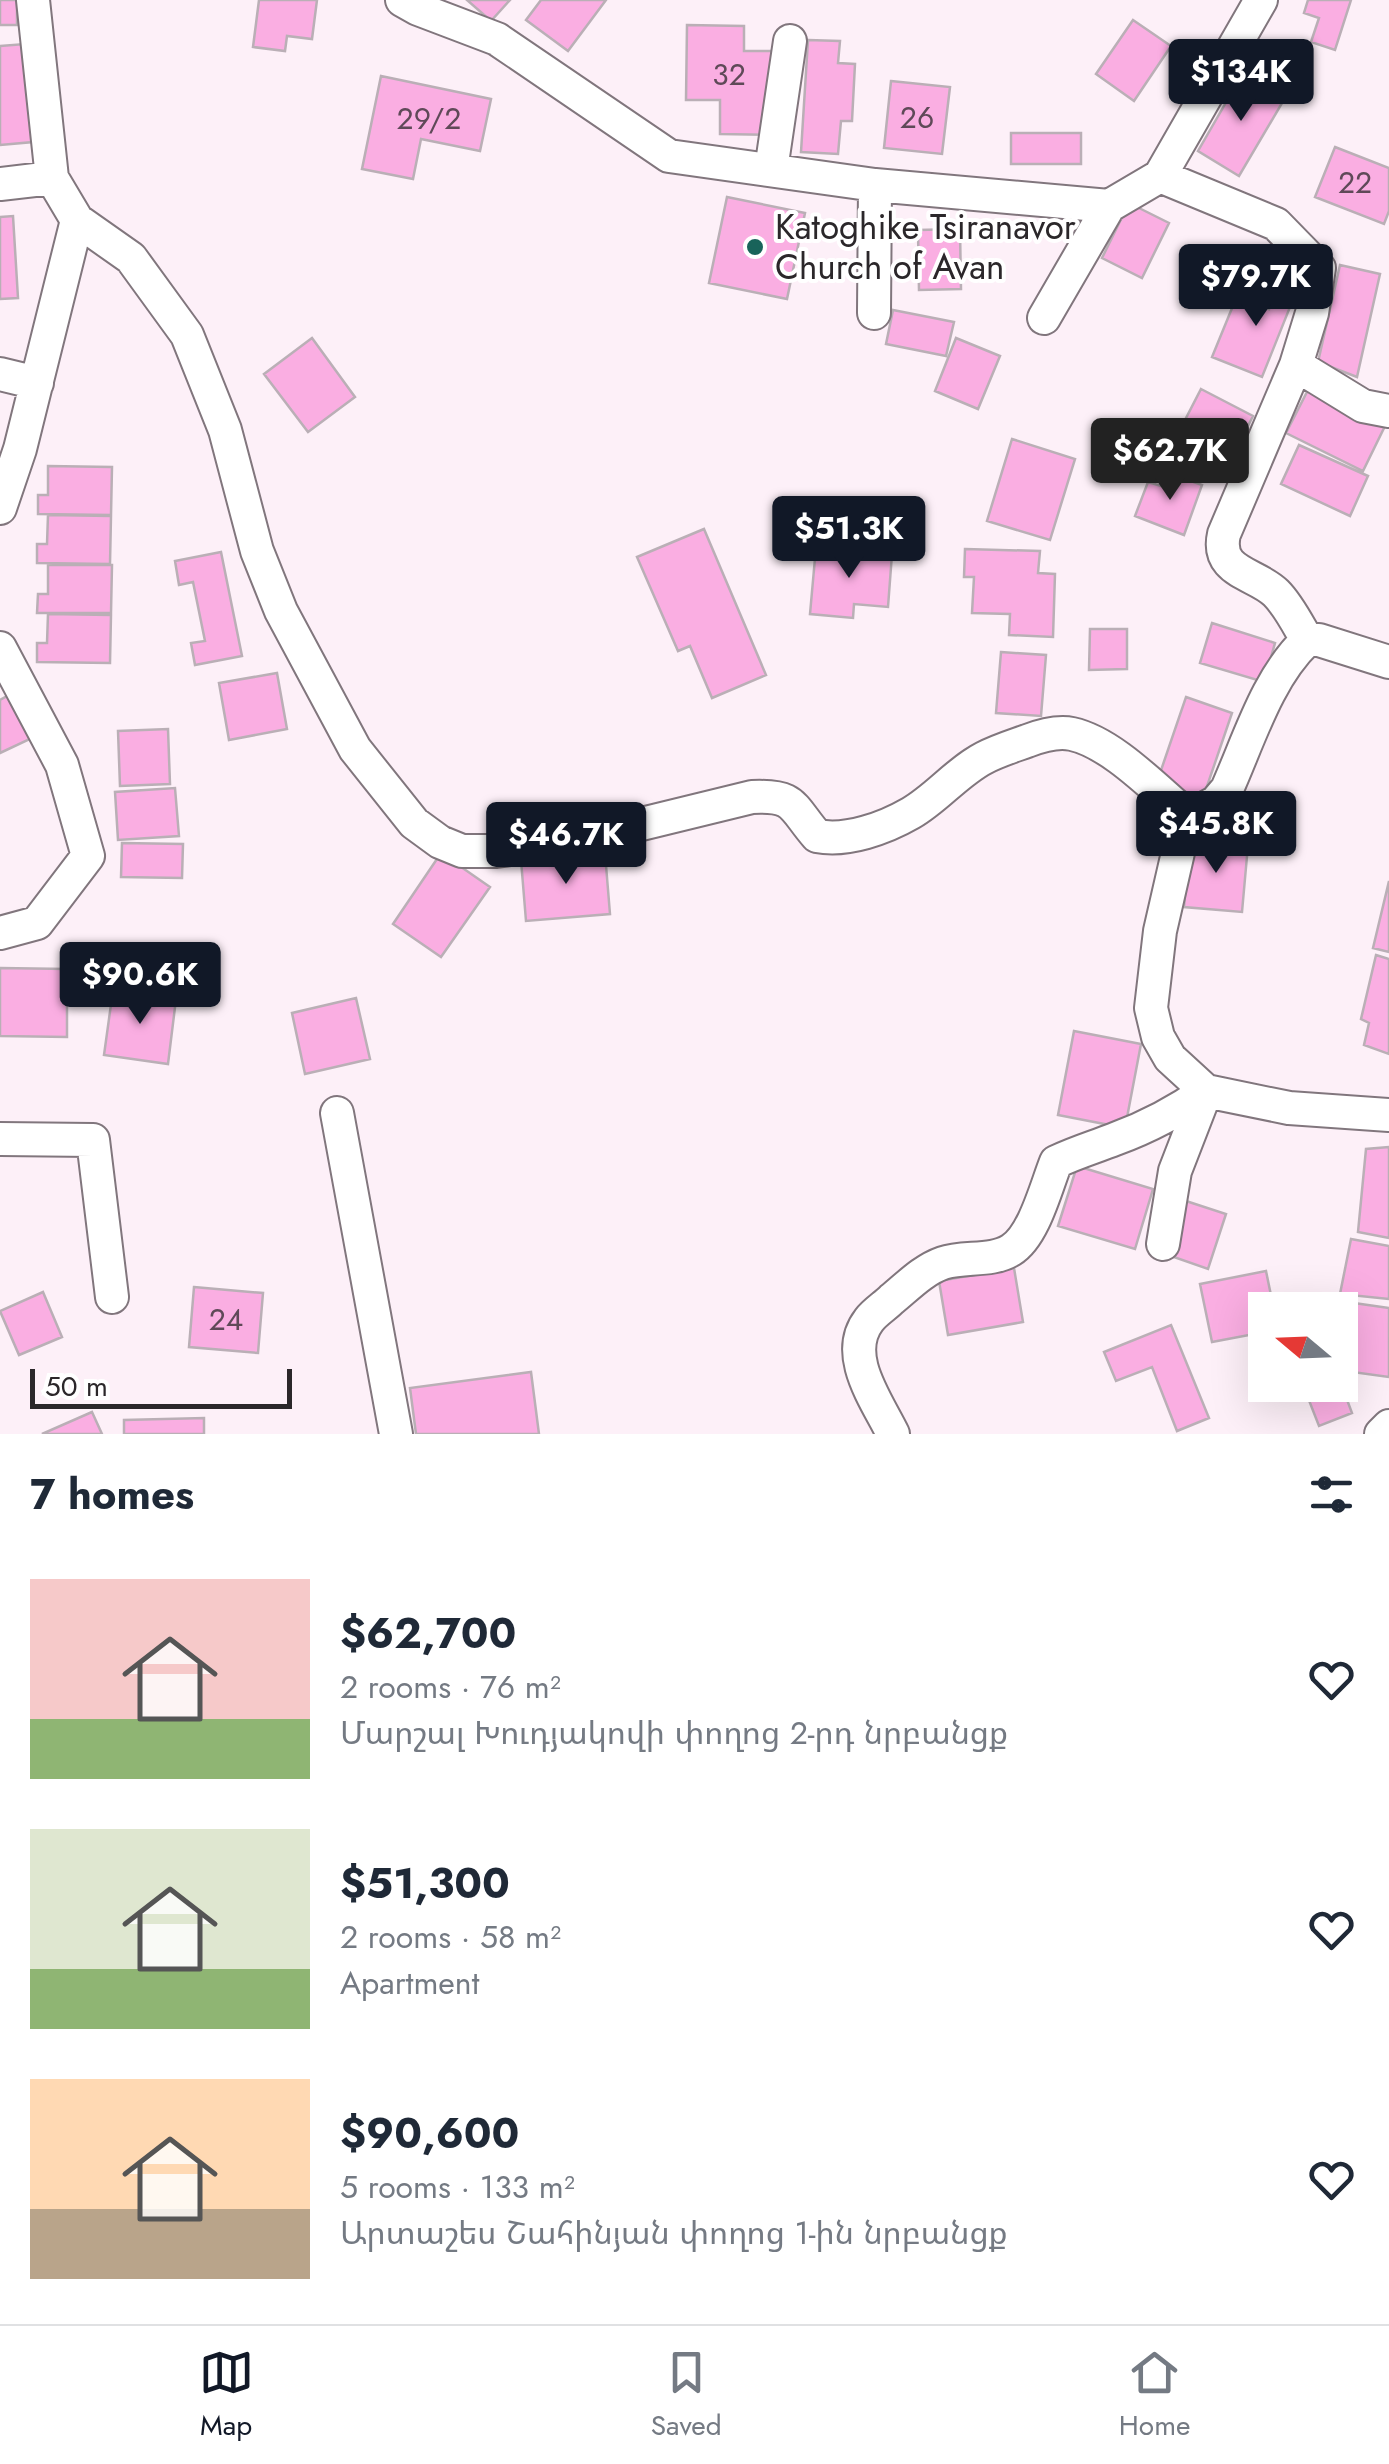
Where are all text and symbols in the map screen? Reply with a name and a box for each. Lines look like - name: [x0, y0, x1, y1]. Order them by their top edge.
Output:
- pin: $134K: [1171, 39, 1311, 124]
- text: $134K: [1191, 48, 1291, 94]
- house number: 32: [712, 53, 746, 96]
- house number: 26: [900, 96, 934, 139]
- house number: 29/2: [397, 97, 461, 140]
- house number: 22: [1338, 161, 1372, 204]
- place label: Katoghike Tsiranavor Church of Avan: [775, 202, 1076, 292]
- marker: Katoghike Tsiranavor Church of Avan: [744, 236, 766, 258]
- pin: $79.7K: [1175, 244, 1337, 329]
- text: $79.7K: [1201, 253, 1311, 299]
- pin: $62.7K: [1089, 418, 1251, 503]
- text: $62.7K: [1113, 427, 1227, 473]
- pin: $51.3K: [768, 496, 930, 581]
- text: $51.3K: [794, 505, 904, 551]
- pin: $45.8K: [1135, 791, 1297, 876]
- text: $45.8K: [1158, 800, 1274, 846]
- pin: $46.7K: [485, 802, 647, 887]
- text: $46.7K: [508, 811, 624, 857]
- pin: $90.6K: [59, 942, 221, 1027]
- text: $90.6K: [82, 951, 198, 997]
- north arrow: [1248, 1292, 1358, 1402]
- map controls: [1248, 1292, 1358, 1402]
- house number: 24: [209, 1298, 243, 1341]
- scale bar: [30, 1364, 292, 1408]
- text: 50 m: [45, 1366, 108, 1407]
- text: 7 homes: [30, 1464, 194, 1525]
- icon: filters: [1304, 1467, 1359, 1522]
- text: $62,700: [340, 1603, 516, 1664]
- icon: home: [110, 1619, 230, 1739]
- icon: heart: [1304, 1652, 1359, 1707]
- text: 2 rooms · 76 m²: [340, 1664, 561, 1710]
- text: Մարշալ Խուդյակովի փողոց 2-րդ նրբանցք: [340, 1710, 1008, 1756]
- text: $51,300: [340, 1853, 510, 1914]
- icon: home: [110, 1869, 230, 1989]
- icon: heart: [1304, 1902, 1359, 1957]
- text: 2 rooms · 58 m²: [340, 1914, 561, 1960]
- text: Apartment: [340, 1960, 479, 2006]
- text: $90,600: [340, 2103, 519, 2164]
- icon: home: [110, 2119, 230, 2239]
- icon: heart: [1304, 2152, 1359, 2207]
- text: 5 rooms · 133 m²: [340, 2164, 575, 2210]
- text: Արտաշես Շահինյան փողոց 1-ին նրբանցք: [340, 2210, 1008, 2256]
- tab: Map: [199, 2345, 254, 2446]
- tab: Saved: [651, 2345, 722, 2446]
- tab: Home: [1119, 2345, 1190, 2446]

